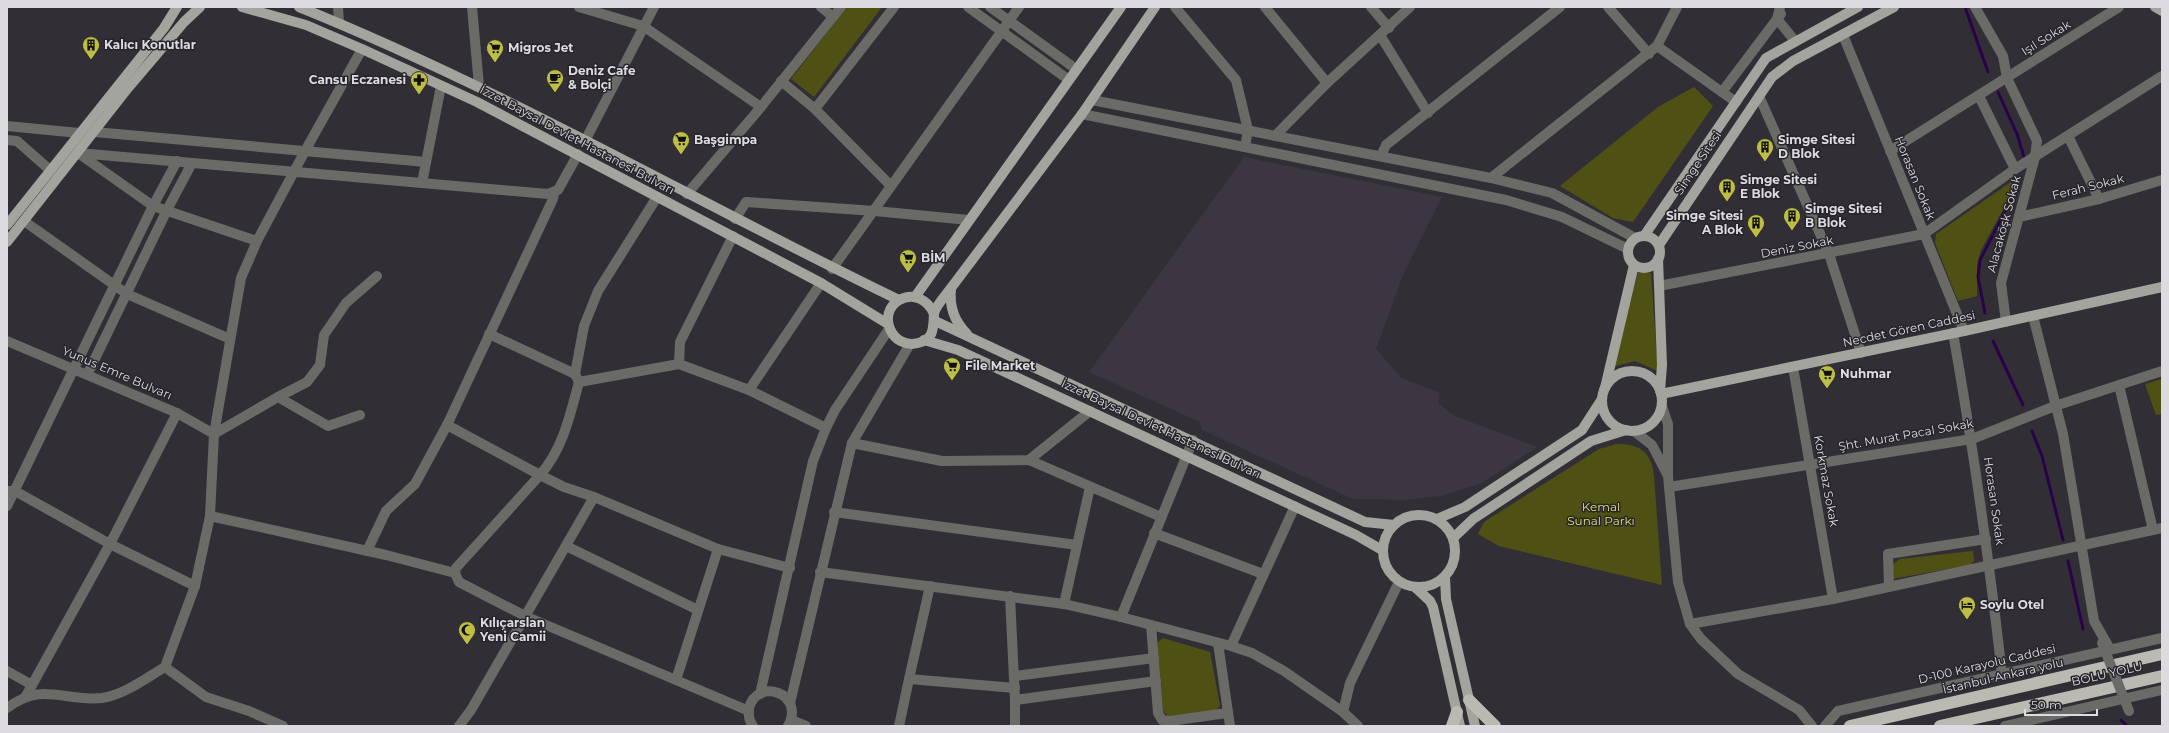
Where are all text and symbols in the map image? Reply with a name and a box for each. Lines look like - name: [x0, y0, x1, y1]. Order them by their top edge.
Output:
- street label: Işıl Sokak: [2018, 16, 2074, 59]
- building icon: Kalıcı Konutlar: [81, 35, 101, 60]
- place label: Kalıcı Konutlar: [104, 37, 196, 52]
- supermarket icon: Migros Jet: [485, 38, 505, 63]
- place label: Migros Jet: [508, 40, 574, 55]
- place label: Deniz Cafe & Bolçi: [568, 63, 636, 92]
- cafe icon: Deniz Cafe & Bolçi: [545, 68, 565, 93]
- pharmacy icon: Cansu Eczanesi: [409, 70, 429, 95]
- place label: Cansu Eczanesi: [309, 72, 406, 87]
- street label: İzzet Baysal Devlet Hastanesi Bulvarı: [477, 82, 677, 197]
- street label: Simge Sitesi: [1671, 128, 1724, 197]
- supermarket icon: Başgimpa: [671, 130, 691, 155]
- place label: Başgimpa: [694, 132, 757, 147]
- place label: Simge Sitesi D Blok: [1778, 132, 1855, 161]
- street label: Horasan Sokak: [1892, 134, 1939, 223]
- building icon: Simge Sitesi D Blok: [1755, 137, 1775, 162]
- street label: Ferah Sokak: [2050, 170, 2126, 203]
- place label: Simge Sitesi E Blok: [1740, 172, 1817, 201]
- street label: Alacaköşk Sokak: [1983, 173, 2024, 274]
- building icon: Simge Sitesi E Blok: [1717, 177, 1737, 202]
- place label: Simge Sitesi B Blok: [1805, 201, 1882, 230]
- building icon: Simge Sitesi B Blok: [1782, 206, 1802, 231]
- place label: Simge Sitesi A Blok: [1666, 208, 1743, 237]
- building icon: Simge Sitesi A Blok: [1746, 213, 1766, 238]
- street label: Deniz Sokak: [1759, 232, 1835, 261]
- supermarket icon: BİM: [898, 248, 918, 273]
- place label: BİM: [921, 250, 946, 265]
- street label: Necdet Gören Caddesi: [1841, 307, 1977, 350]
- street label: Yunus Emre Bulvarı: [60, 343, 174, 402]
- supermarket icon: File Market: [942, 356, 962, 381]
- place label: File Market: [965, 358, 1036, 373]
- supermarket icon: Nuhmar: [1817, 364, 1837, 389]
- place label: Nuhmar: [1840, 366, 1891, 381]
- street label: İzzet Baysal Devlet Hastanesi Bulvarı: [1059, 376, 1263, 481]
- street label: Şht. Murat Pacal Sokak: [1837, 415, 1976, 454]
- street label: Korkmaz Sokak: [1811, 434, 1842, 529]
- street label: Horasan Sokak: [1981, 456, 2008, 547]
- park label: Kemal Sunal Parkı: [1567, 499, 1635, 528]
- hotel icon: Soylu Otel: [1957, 595, 1977, 620]
- place label: Soylu Otel: [1980, 597, 2044, 612]
- place label: Kılıçarslan Yeni Camii: [479, 615, 546, 644]
- mosque icon: Kılıçarslan Yeni Camii: [457, 620, 477, 645]
- street label: D-100 Karayolu Caddesi: [1917, 640, 2057, 687]
- street label: İstanbul-Ankara yolu: [1941, 654, 2065, 697]
- street label: BOLU YOLU: [2070, 658, 2144, 689]
- scale bar: [2025, 691, 2097, 717]
- text: 50 m: [2031, 697, 2062, 712]

